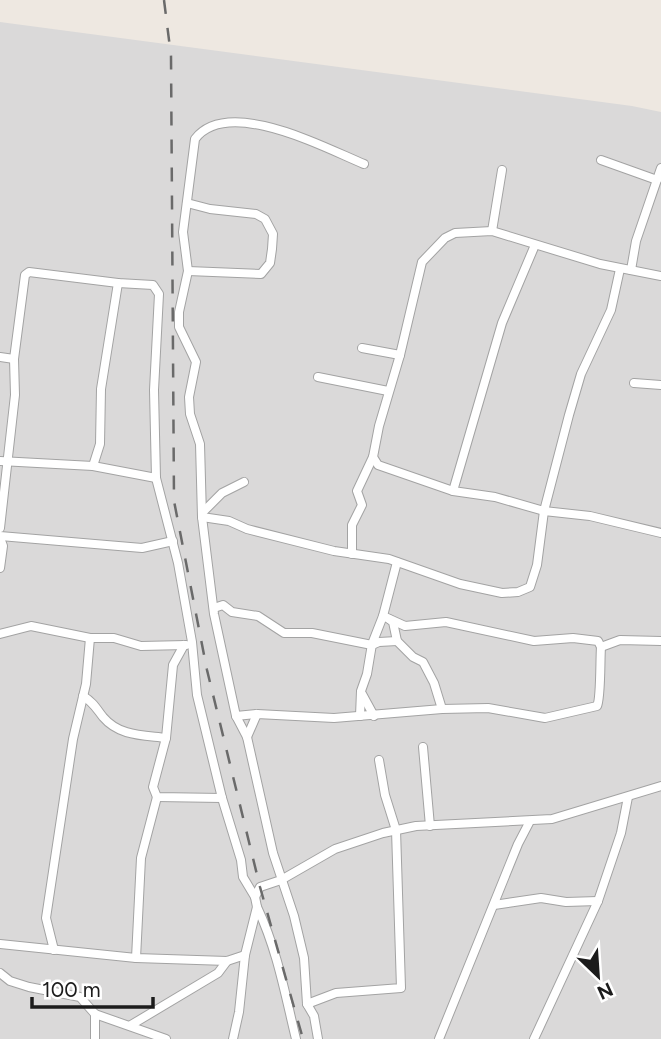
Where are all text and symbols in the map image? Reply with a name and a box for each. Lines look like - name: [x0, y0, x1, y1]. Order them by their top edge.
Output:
- north arrow: [563, 941, 633, 1011]
- scale bar: [32, 965, 152, 1009]
- text: 100 m: [42, 977, 101, 1002]
- text: N: [593, 977, 616, 1004]

